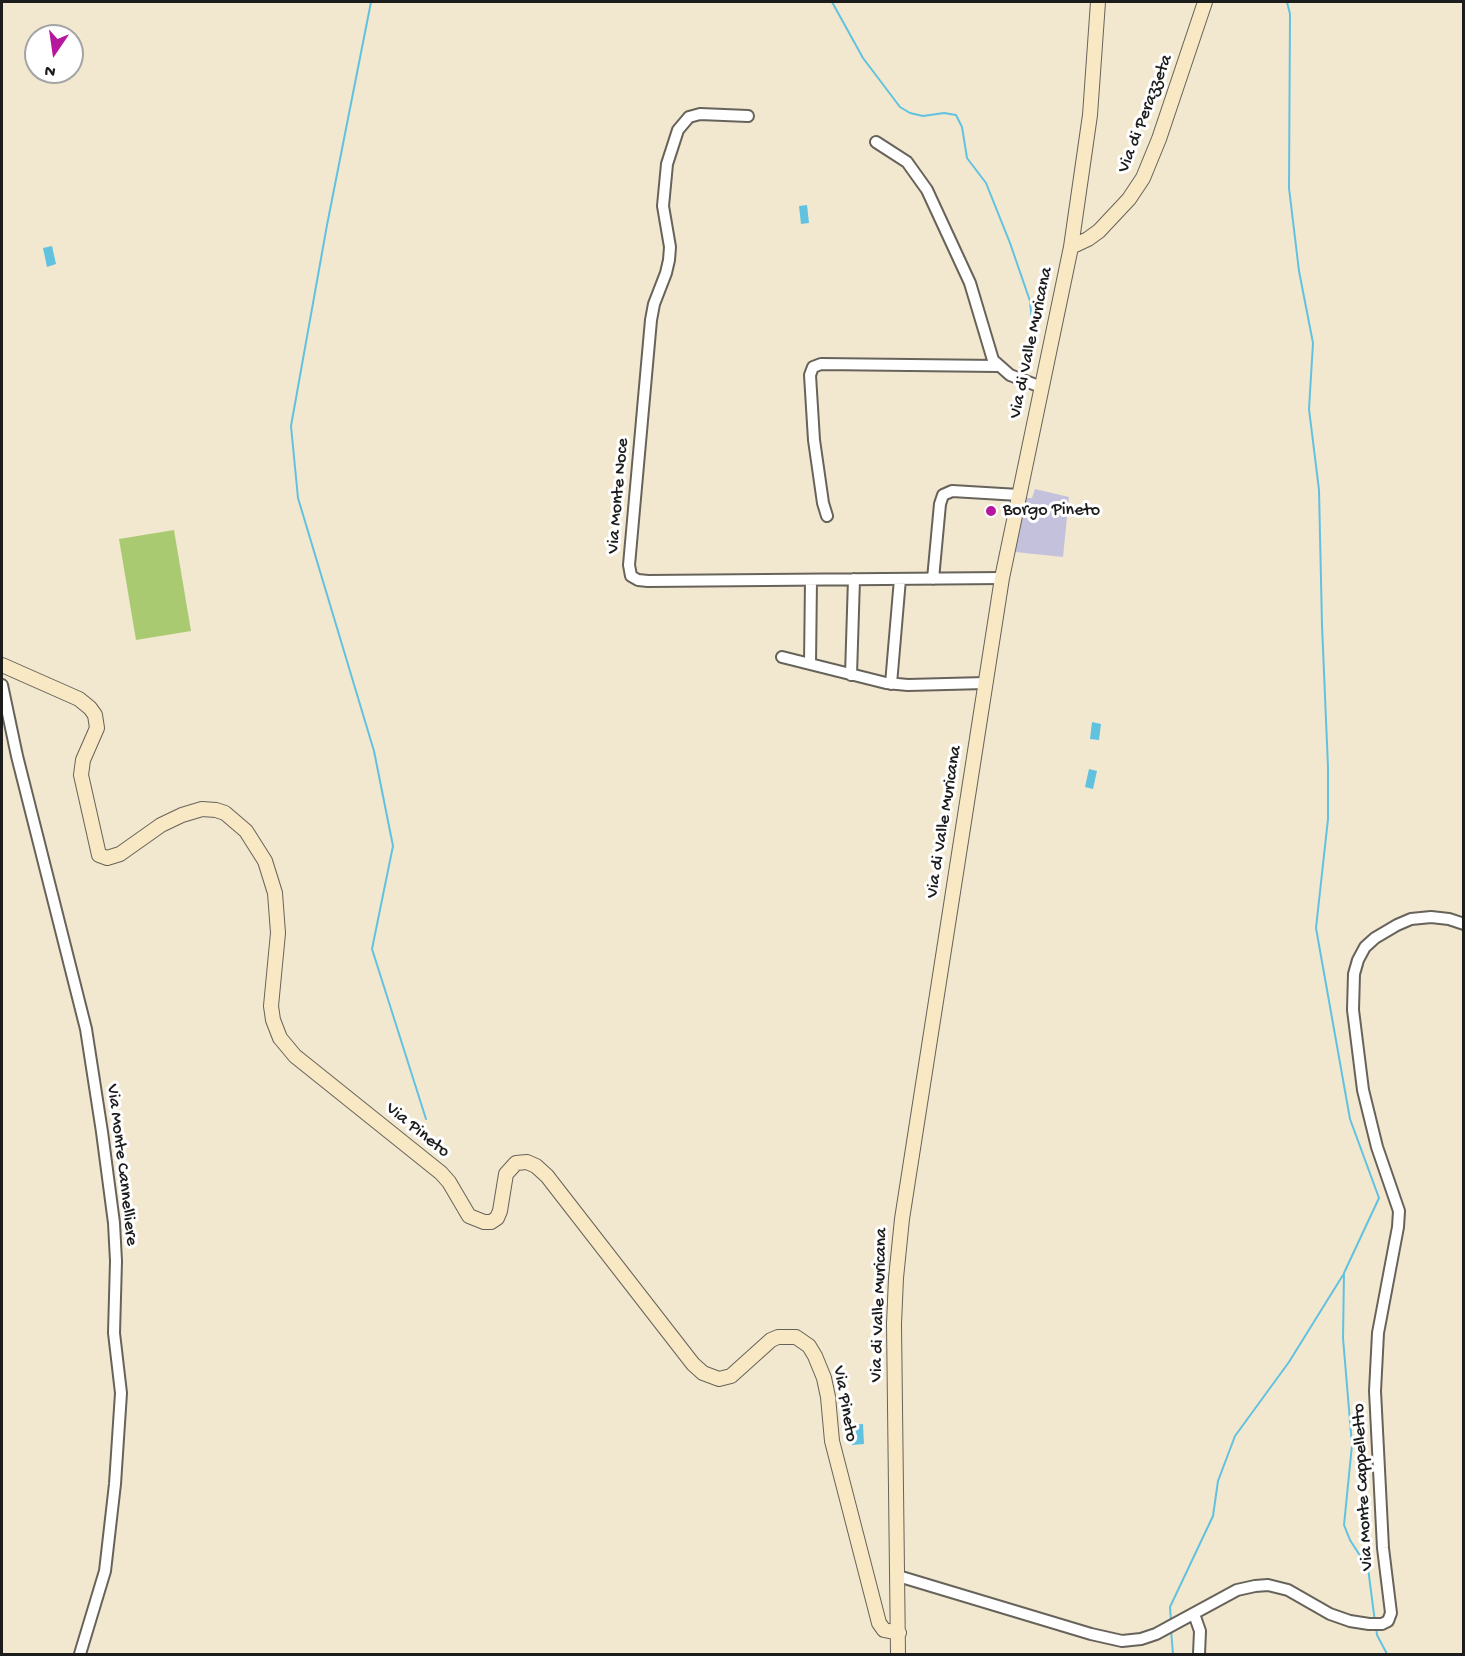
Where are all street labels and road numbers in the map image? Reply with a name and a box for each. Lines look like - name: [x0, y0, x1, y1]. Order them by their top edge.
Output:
- street label: Via di Perazzeta: [1114, 52, 1178, 176]
- street label: Via di Valle Muricana: [1005, 265, 1059, 421]
- street label: Via Monte Noce: [603, 437, 635, 555]
- street label: Via di Valle Muricana: [922, 744, 968, 900]
- street label: Via Monte Cannelliere: [100, 1083, 142, 1247]
- street label: Via Pineto: [380, 1099, 454, 1163]
- street label: Via di Valle Muricana: [867, 1228, 893, 1382]
- street label: Via Pineto: [827, 1364, 861, 1444]
- street label: Via Monte Cappelletto: [1349, 1403, 1379, 1571]

